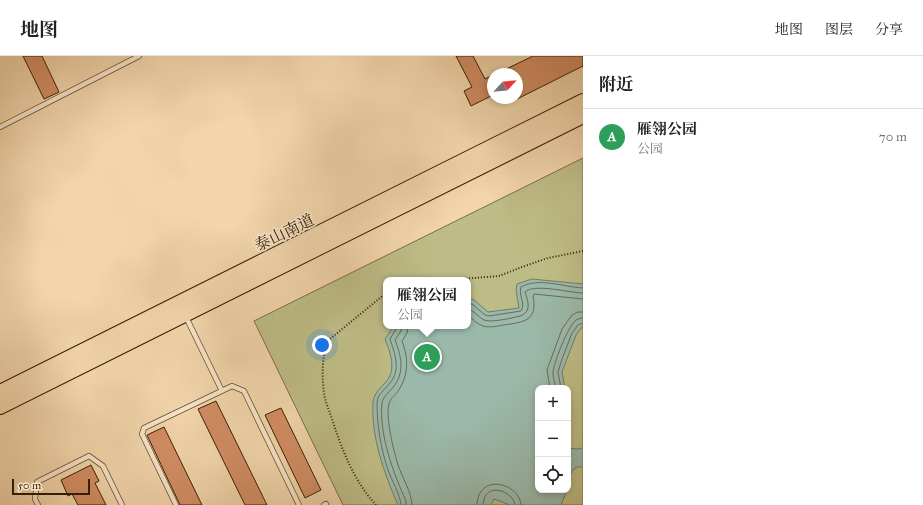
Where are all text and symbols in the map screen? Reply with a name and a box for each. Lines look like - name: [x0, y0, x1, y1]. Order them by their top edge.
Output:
- text: 地图: [20, 18, 58, 41]
- text: 地图: [775, 21, 803, 38]
- text: 图层: [825, 21, 853, 38]
- text: 分享: [875, 21, 903, 38]
- north arrow: [487, 68, 523, 104]
- text: 附近: [599, 74, 633, 95]
- text: 雁翎公园: [637, 120, 697, 138]
- text: A: [608, 129, 616, 145]
- text: 70 m: [879, 129, 907, 145]
- text: 公园: [637, 141, 663, 157]
- street label: 泰山南道: [251, 210, 317, 255]
- popup: [383, 277, 471, 329]
- text: 雁翎公园: [397, 286, 457, 304]
- text: 公园: [397, 307, 423, 323]
- your location: [312, 335, 332, 355]
- pin: A: [414, 342, 440, 372]
- map controls: [535, 385, 571, 493]
- button: +: [535, 385, 571, 421]
- button: −: [535, 421, 571, 457]
- button: locate: [535, 457, 571, 493]
- scale bar: [12, 477, 90, 496]
- text: 50 m: [18, 479, 41, 492]

